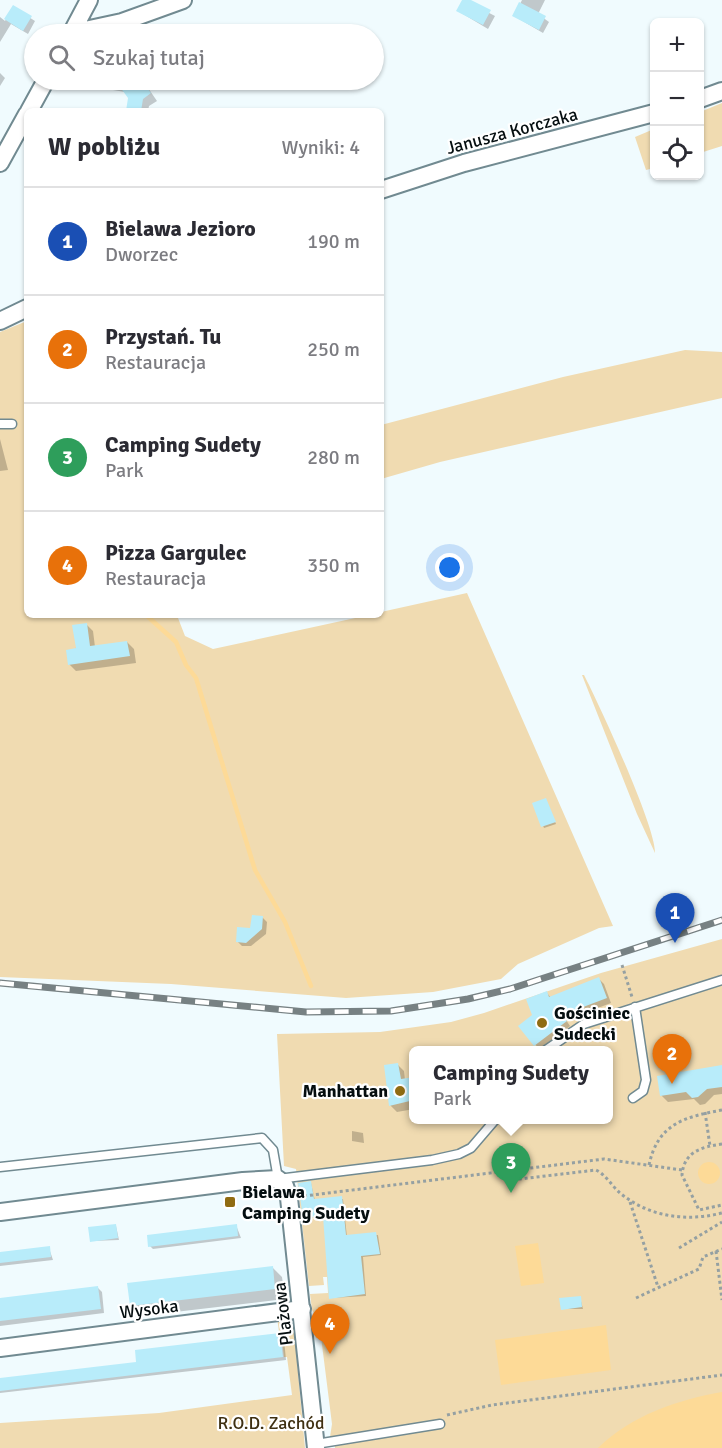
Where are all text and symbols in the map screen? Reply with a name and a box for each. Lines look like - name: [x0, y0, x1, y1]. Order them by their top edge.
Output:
- map controls: [650, 18, 704, 180]
- button: +: [650, 18, 704, 72]
- search box: [24, 24, 384, 90]
- icon: search: [45, 41, 78, 74]
- text: Szukaj tutaj: [93, 44, 205, 71]
- button: −: [650, 72, 704, 126]
- street label: Janusza Korczaka: [444, 103, 580, 159]
- button: locate: [650, 126, 704, 180]
- text: W pobliżu: [48, 131, 160, 163]
- text: Wyniki: 4: [281, 135, 360, 160]
- text: Bielawa Jezioro: [105, 215, 256, 242]
- text: 1: [62, 229, 73, 254]
- text: 190 m: [307, 229, 360, 254]
- text: Dworzec: [105, 242, 178, 267]
- text: Przystań. Tu: [105, 323, 221, 350]
- text: 2: [62, 337, 73, 362]
- text: 250 m: [307, 337, 360, 362]
- text: Restauracja: [105, 350, 206, 375]
- text: Camping Sudety: [105, 431, 261, 458]
- text: 3: [62, 445, 73, 470]
- text: 280 m: [307, 445, 360, 470]
- text: Park: [105, 458, 143, 483]
- text: Pizza Gargulec: [105, 539, 246, 566]
- text: 4: [62, 553, 73, 578]
- text: 350 m: [307, 553, 360, 578]
- your location: [435, 553, 464, 582]
- text: Restauracja: [105, 566, 206, 591]
- pin: 1: [656, 894, 694, 943]
- place label: Gościniec Sudecki: [554, 1002, 630, 1045]
- marker: Gościniec Sudecki: [535, 1016, 549, 1030]
- pin: 2: [652, 1034, 692, 1084]
- popup: [409, 1046, 613, 1124]
- text: Camping Sudety: [433, 1059, 589, 1086]
- place label: Manhattan: [302, 1080, 388, 1102]
- marker: Manhattan: [393, 1084, 407, 1098]
- text: Park: [433, 1086, 471, 1111]
- pin: 3: [492, 1144, 530, 1193]
- place label: Bielawa Camping Sudety: [242, 1181, 370, 1224]
- marker: Bielawa Camping Sudety: [223, 1195, 237, 1209]
- street label: Plażowa: [268, 1281, 298, 1347]
- street label: Wysoka: [118, 1294, 180, 1324]
- pin: 4: [310, 1304, 350, 1354]
- park label: R.O.D. Zachód: [217, 1412, 325, 1434]

